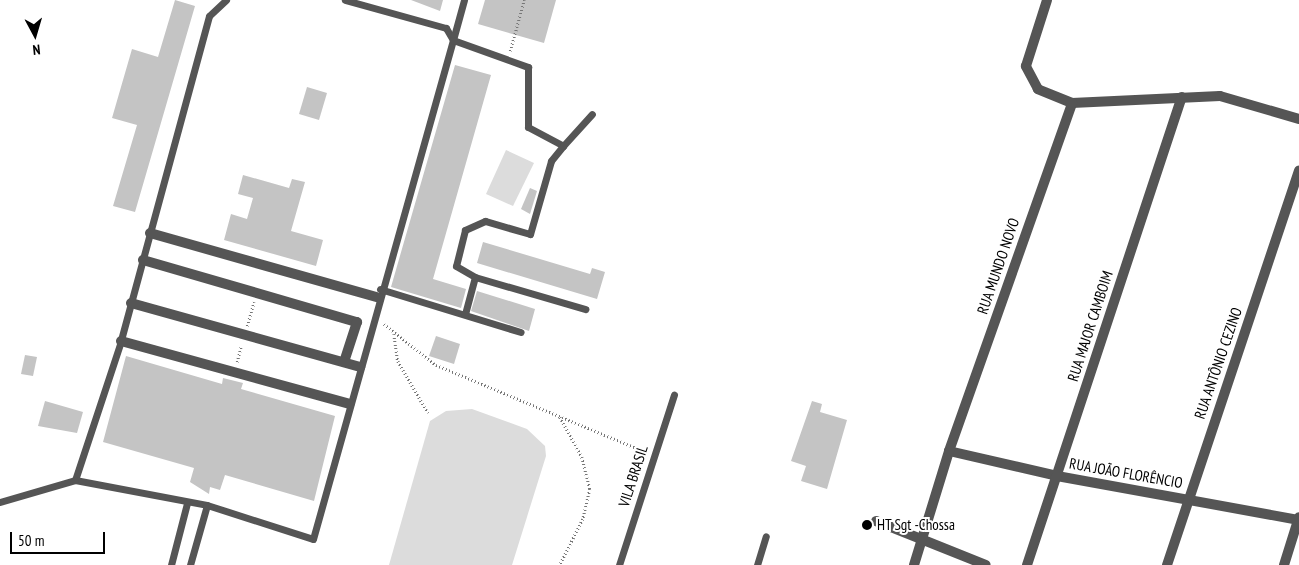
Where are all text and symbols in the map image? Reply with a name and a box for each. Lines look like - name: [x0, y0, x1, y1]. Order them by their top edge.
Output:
- north arrow: [10, 10, 60, 60]
- text: N: [32, 41, 41, 59]
- street label: RUA MUNDO NOVO: [973, 215, 1023, 317]
- street label: RUA MAJOR CAMBOIM: [1064, 268, 1116, 384]
- street label: RUA ANTÔNIO CEZINO: [1190, 305, 1246, 421]
- street label: VILA BRASIL: [615, 443, 651, 509]
- street label: RUA JOÃO FLORÊNCIO: [1068, 454, 1184, 492]
- place label: HT Sgt -Chossa: [877, 516, 956, 534]
- marker: HT Sgt -Chossa: [861, 519, 873, 531]
- scale bar: [12, 522, 108, 554]
- text: 50 m: [18, 531, 44, 550]

